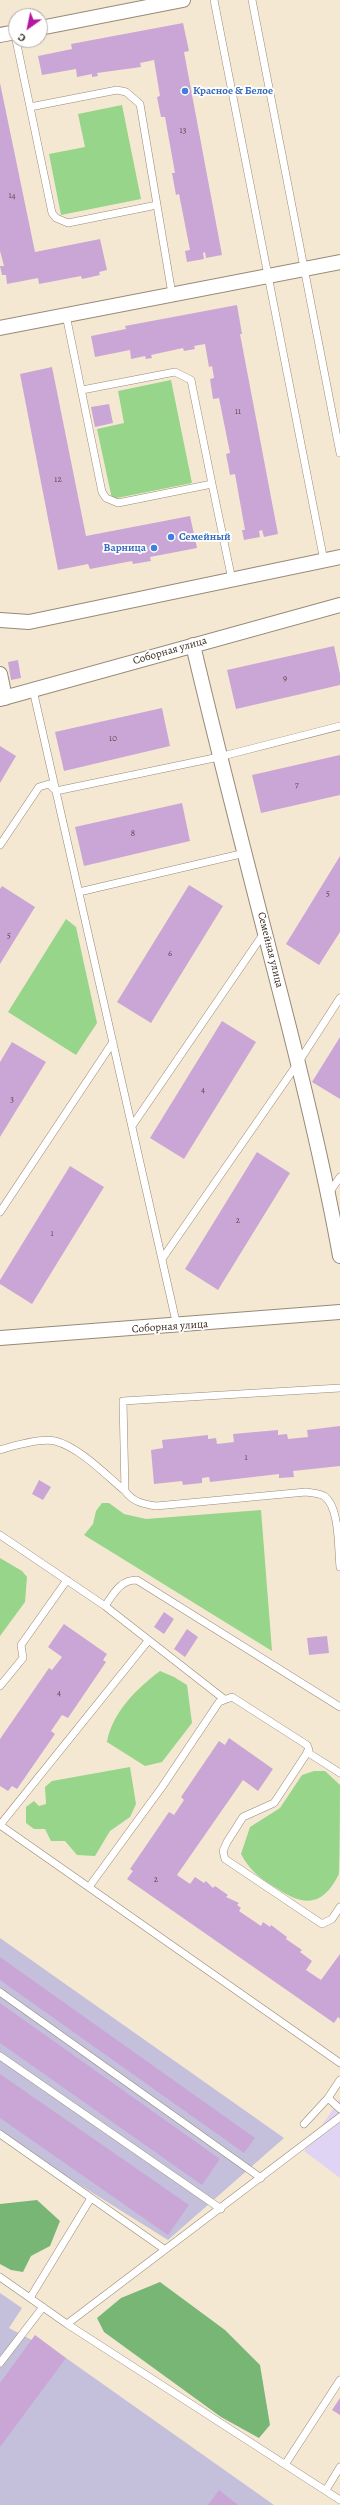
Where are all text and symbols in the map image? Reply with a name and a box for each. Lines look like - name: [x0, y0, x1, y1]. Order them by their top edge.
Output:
- north arrow: [8, 8, 48, 48]
- text: С: [15, 30, 29, 46]
- place label: Красное & Белое: [193, 84, 273, 98]
- marker: Красное & Белое: [180, 86, 190, 96]
- house number: 13: [180, 126, 186, 136]
- house number: 14: [8, 191, 16, 201]
- house number: 11: [235, 407, 241, 417]
- house number: 12: [54, 475, 62, 485]
- place label: Семейный: [179, 530, 231, 544]
- marker: Семейный: [166, 532, 176, 542]
- place label: Варница: [104, 541, 146, 555]
- marker: Варница: [149, 543, 159, 553]
- street label: Соборная улица: [131, 634, 209, 668]
- house number: 9: [283, 674, 287, 684]
- house number: 10: [109, 734, 117, 744]
- house number: 7: [295, 780, 299, 790]
- house number: 8: [131, 829, 135, 839]
- house number: 5: [326, 889, 330, 899]
- street label: Семейная улица: [254, 911, 286, 989]
- house number: 5: [7, 931, 11, 941]
- house number: 6: [168, 949, 172, 959]
- house number: 4: [201, 1085, 205, 1095]
- house number: 3: [10, 1095, 14, 1105]
- house number: 2: [236, 1216, 240, 1226]
- house number: 1: [50, 1229, 54, 1239]
- street label: Соборная улица: [131, 1318, 209, 1336]
- house number: 1: [244, 1453, 248, 1463]
- house number: 4: [57, 1688, 61, 1698]
- house number: 2: [154, 1875, 158, 1885]

